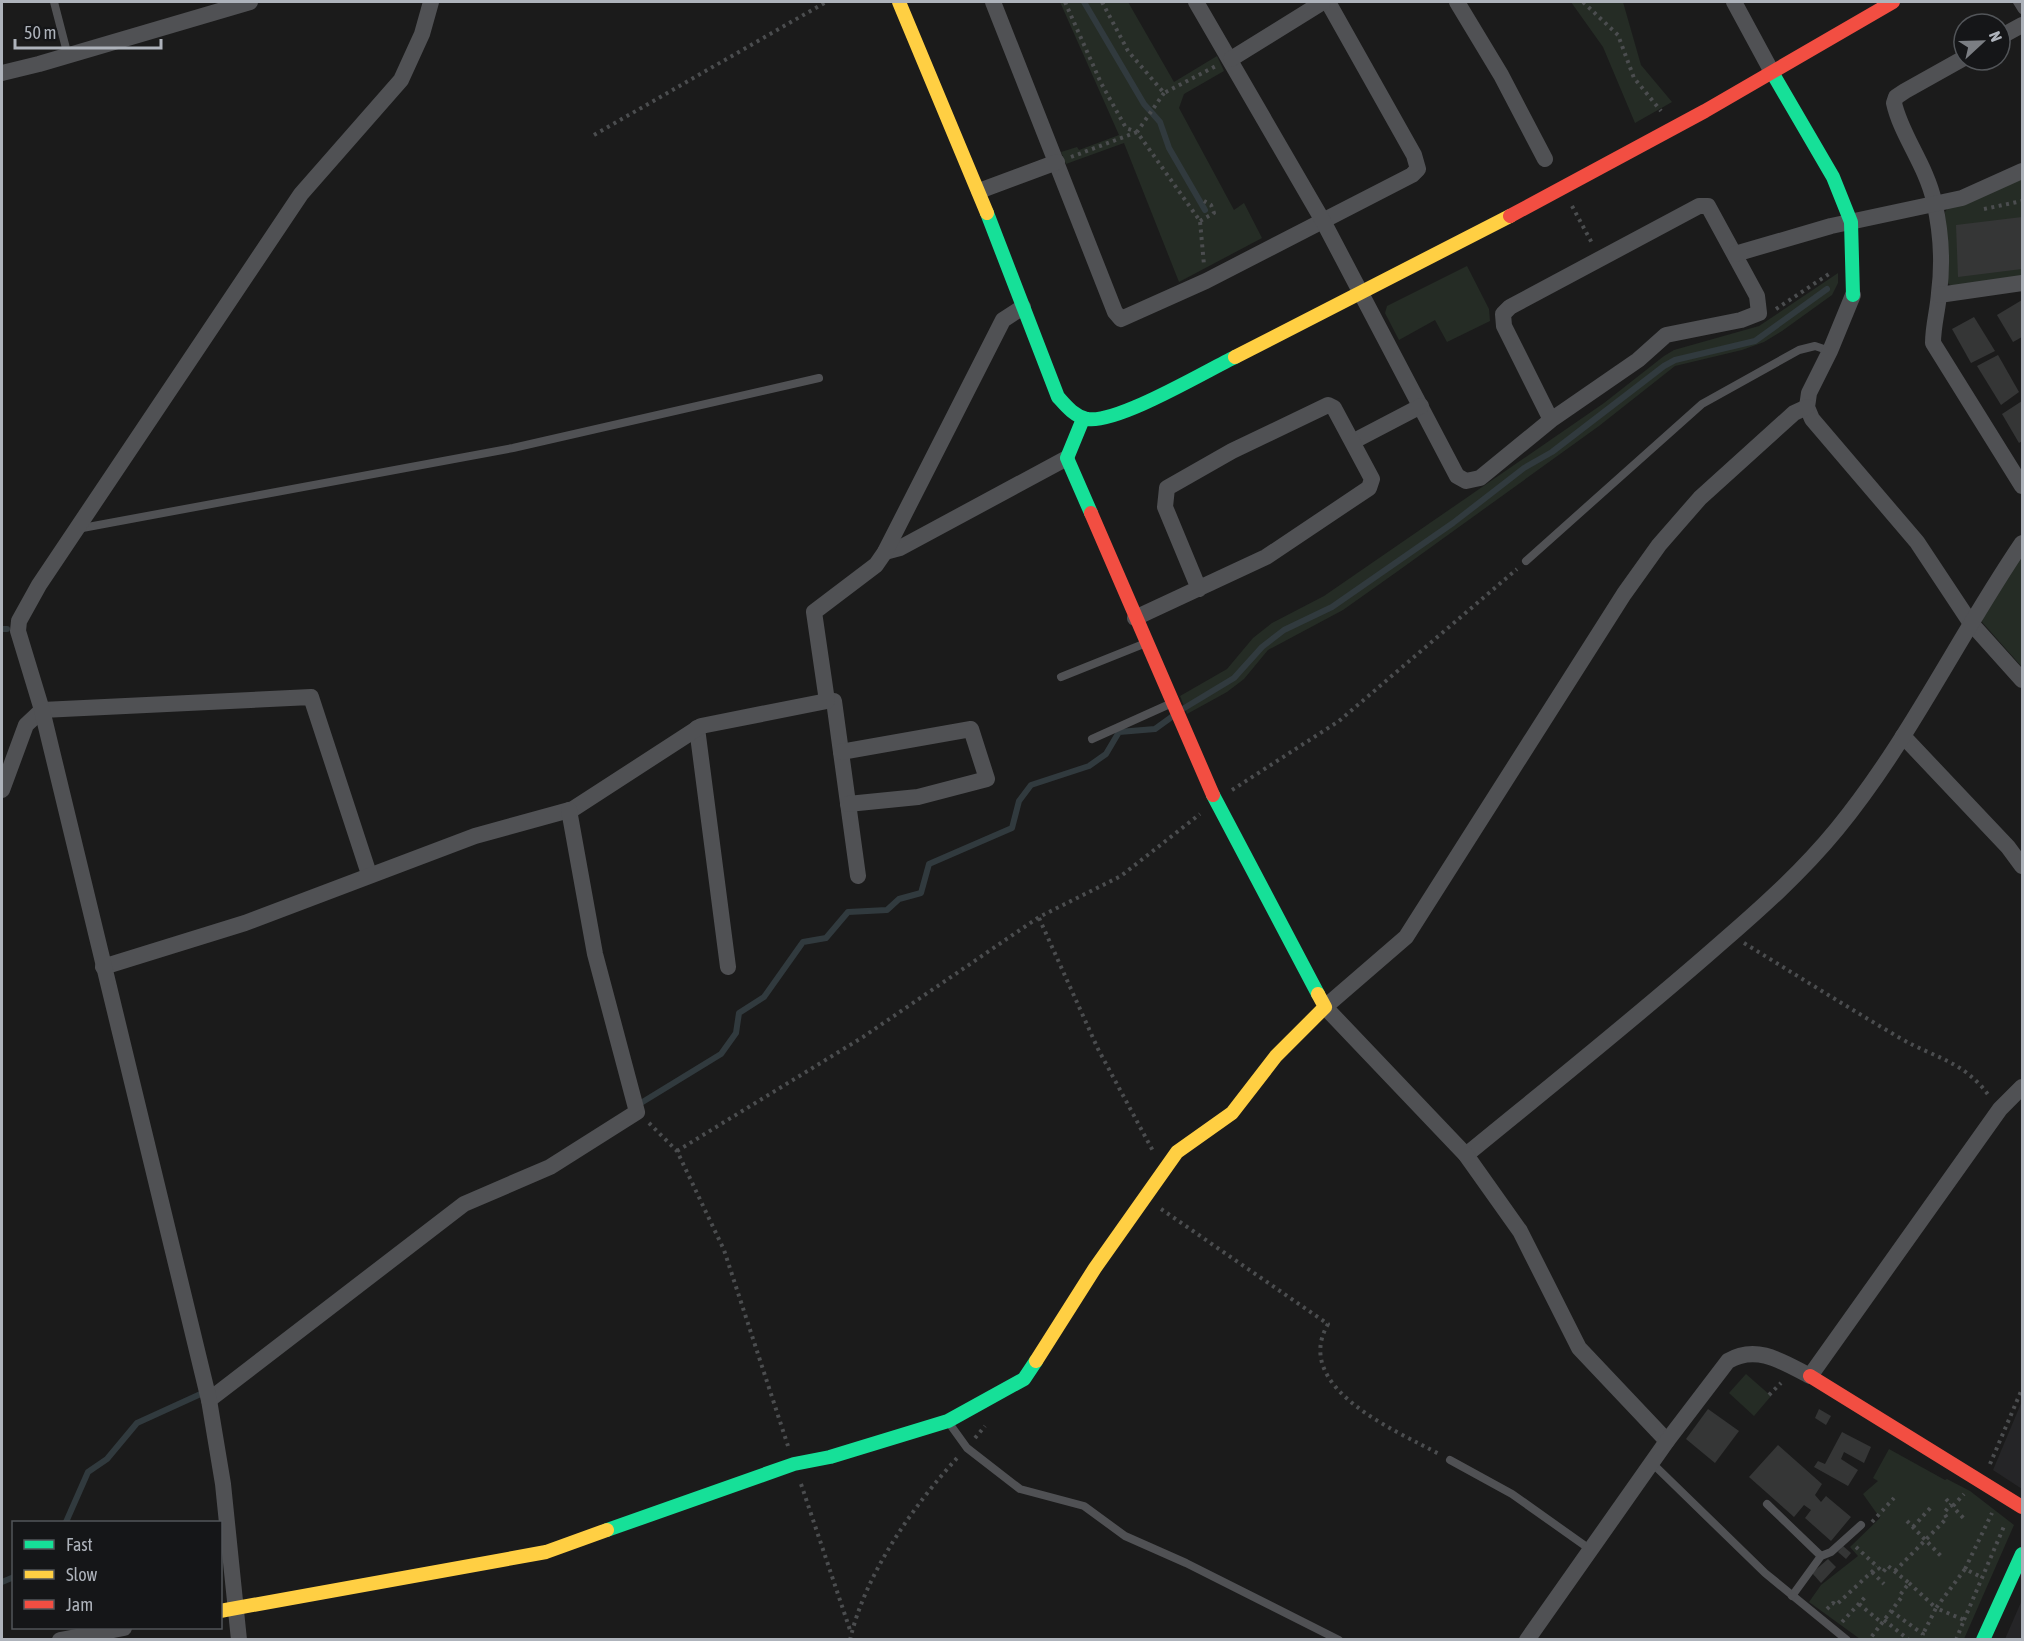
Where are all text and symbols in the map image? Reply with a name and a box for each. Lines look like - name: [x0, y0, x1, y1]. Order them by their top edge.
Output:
- scale bar: [15, 12, 160, 50]
- north arrow: [1952, 12, 2012, 72]
- text: 50 m: [24, 22, 56, 43]
- text: N: [1986, 29, 2006, 44]
- legend: [12, 1521, 222, 1629]
- text: Fast: [66, 1534, 93, 1555]
- text: Slow: [66, 1564, 97, 1585]
- text: Jam: [66, 1594, 93, 1615]

